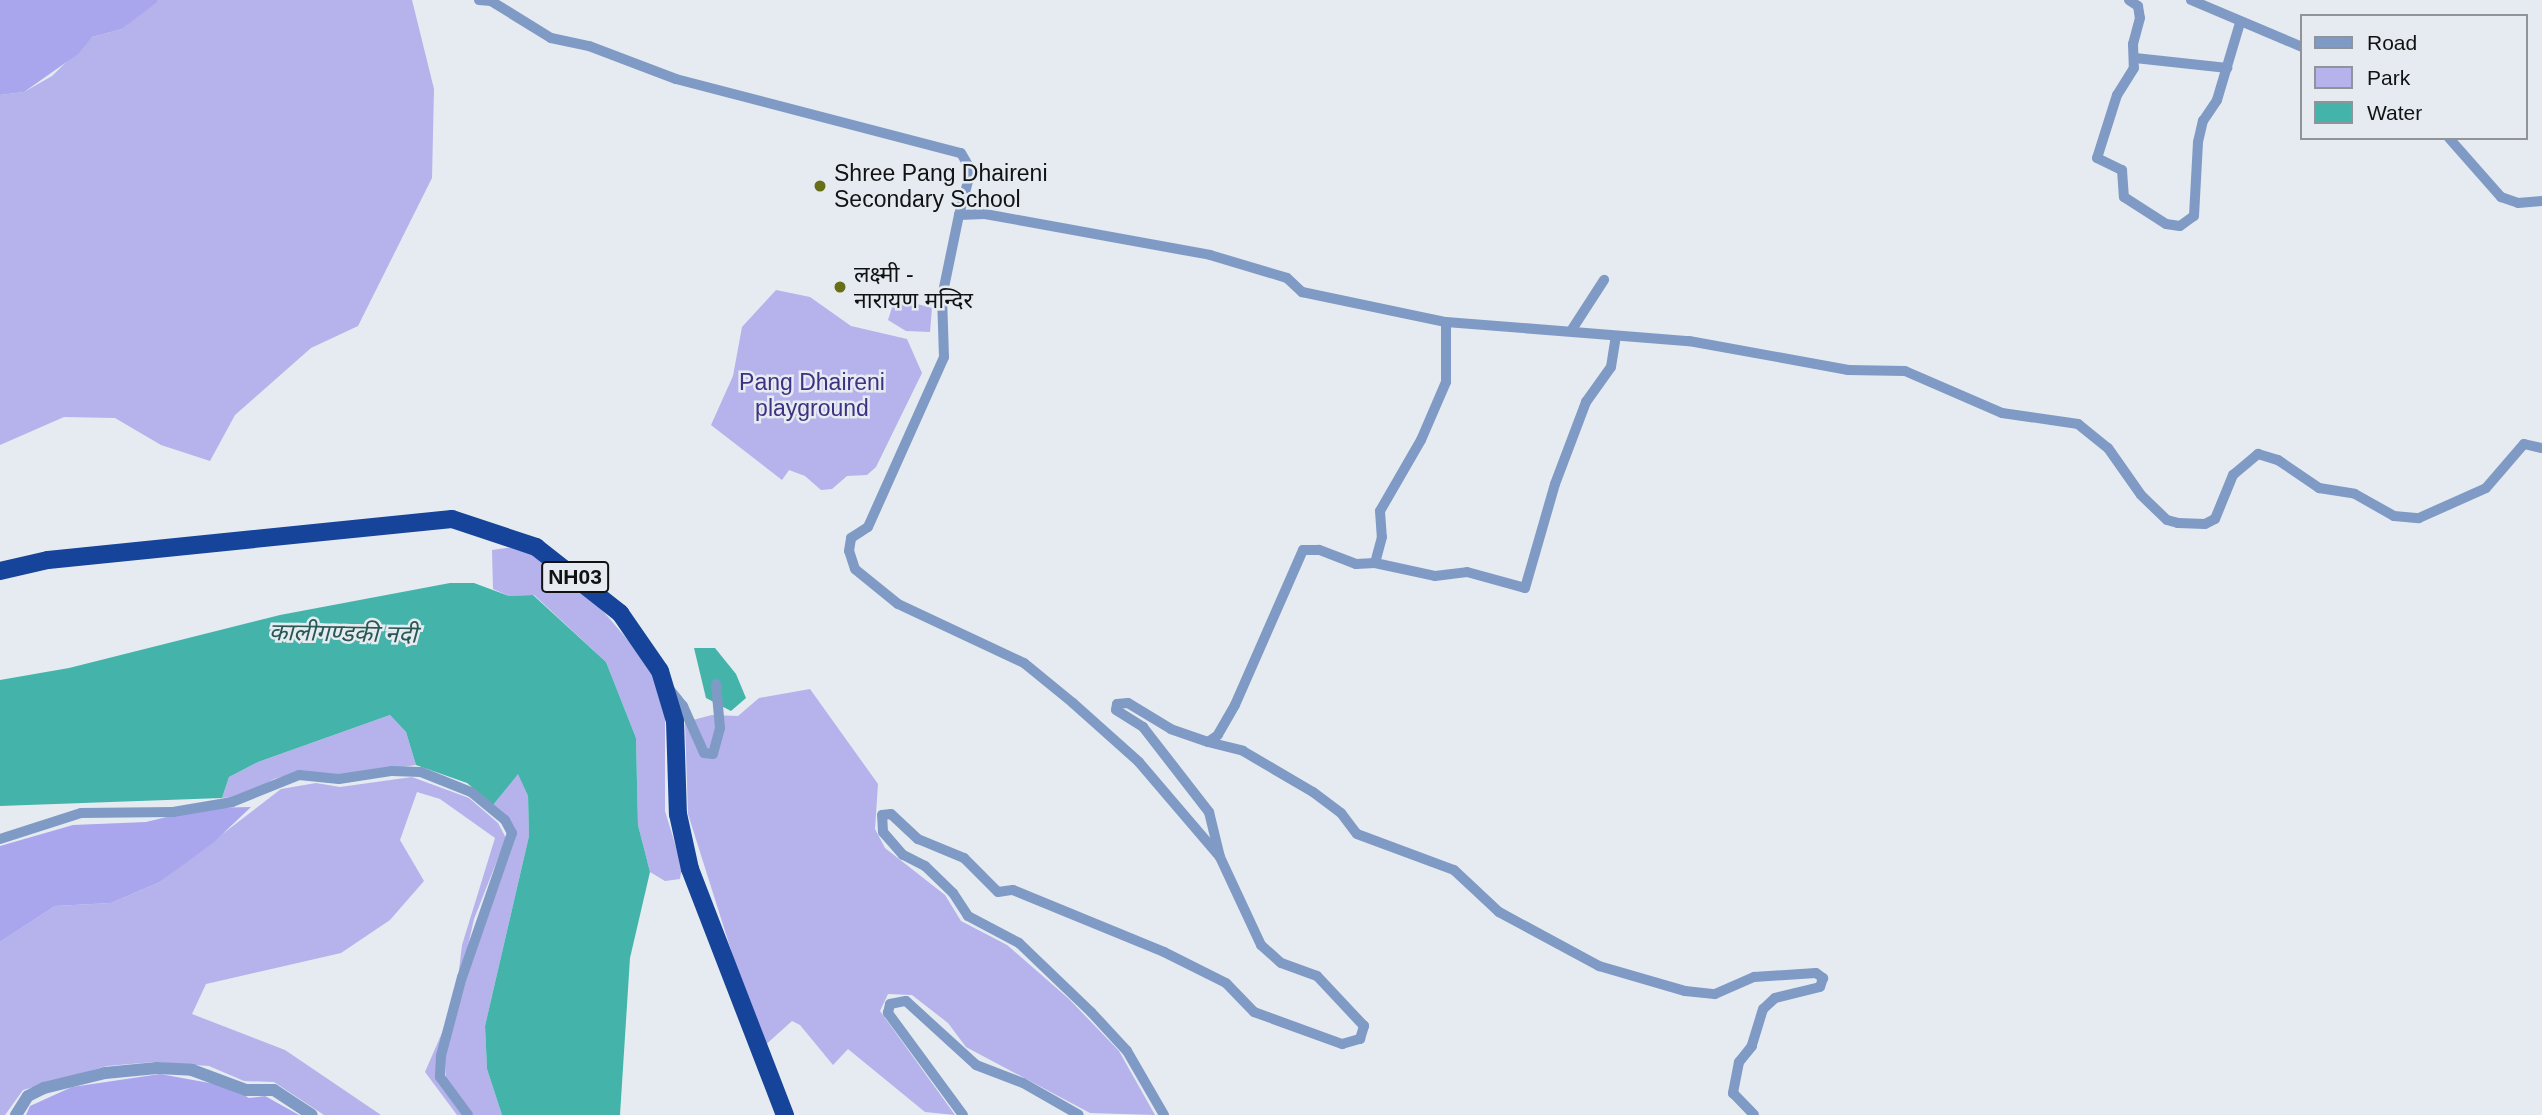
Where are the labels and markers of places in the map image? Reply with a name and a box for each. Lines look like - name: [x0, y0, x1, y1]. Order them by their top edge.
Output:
- place label: Shree Pang Dhaireni Secondary School: [834, 159, 1048, 213]
- marker: Shree Pang Dhaireni Secondary School: [812, 178, 828, 194]
- place label: लक्ष्मी - नारायण मन्दिर: [854, 260, 973, 314]
- marker: लक्ष्मी - नारायण मन्दिर: [832, 279, 848, 295]

